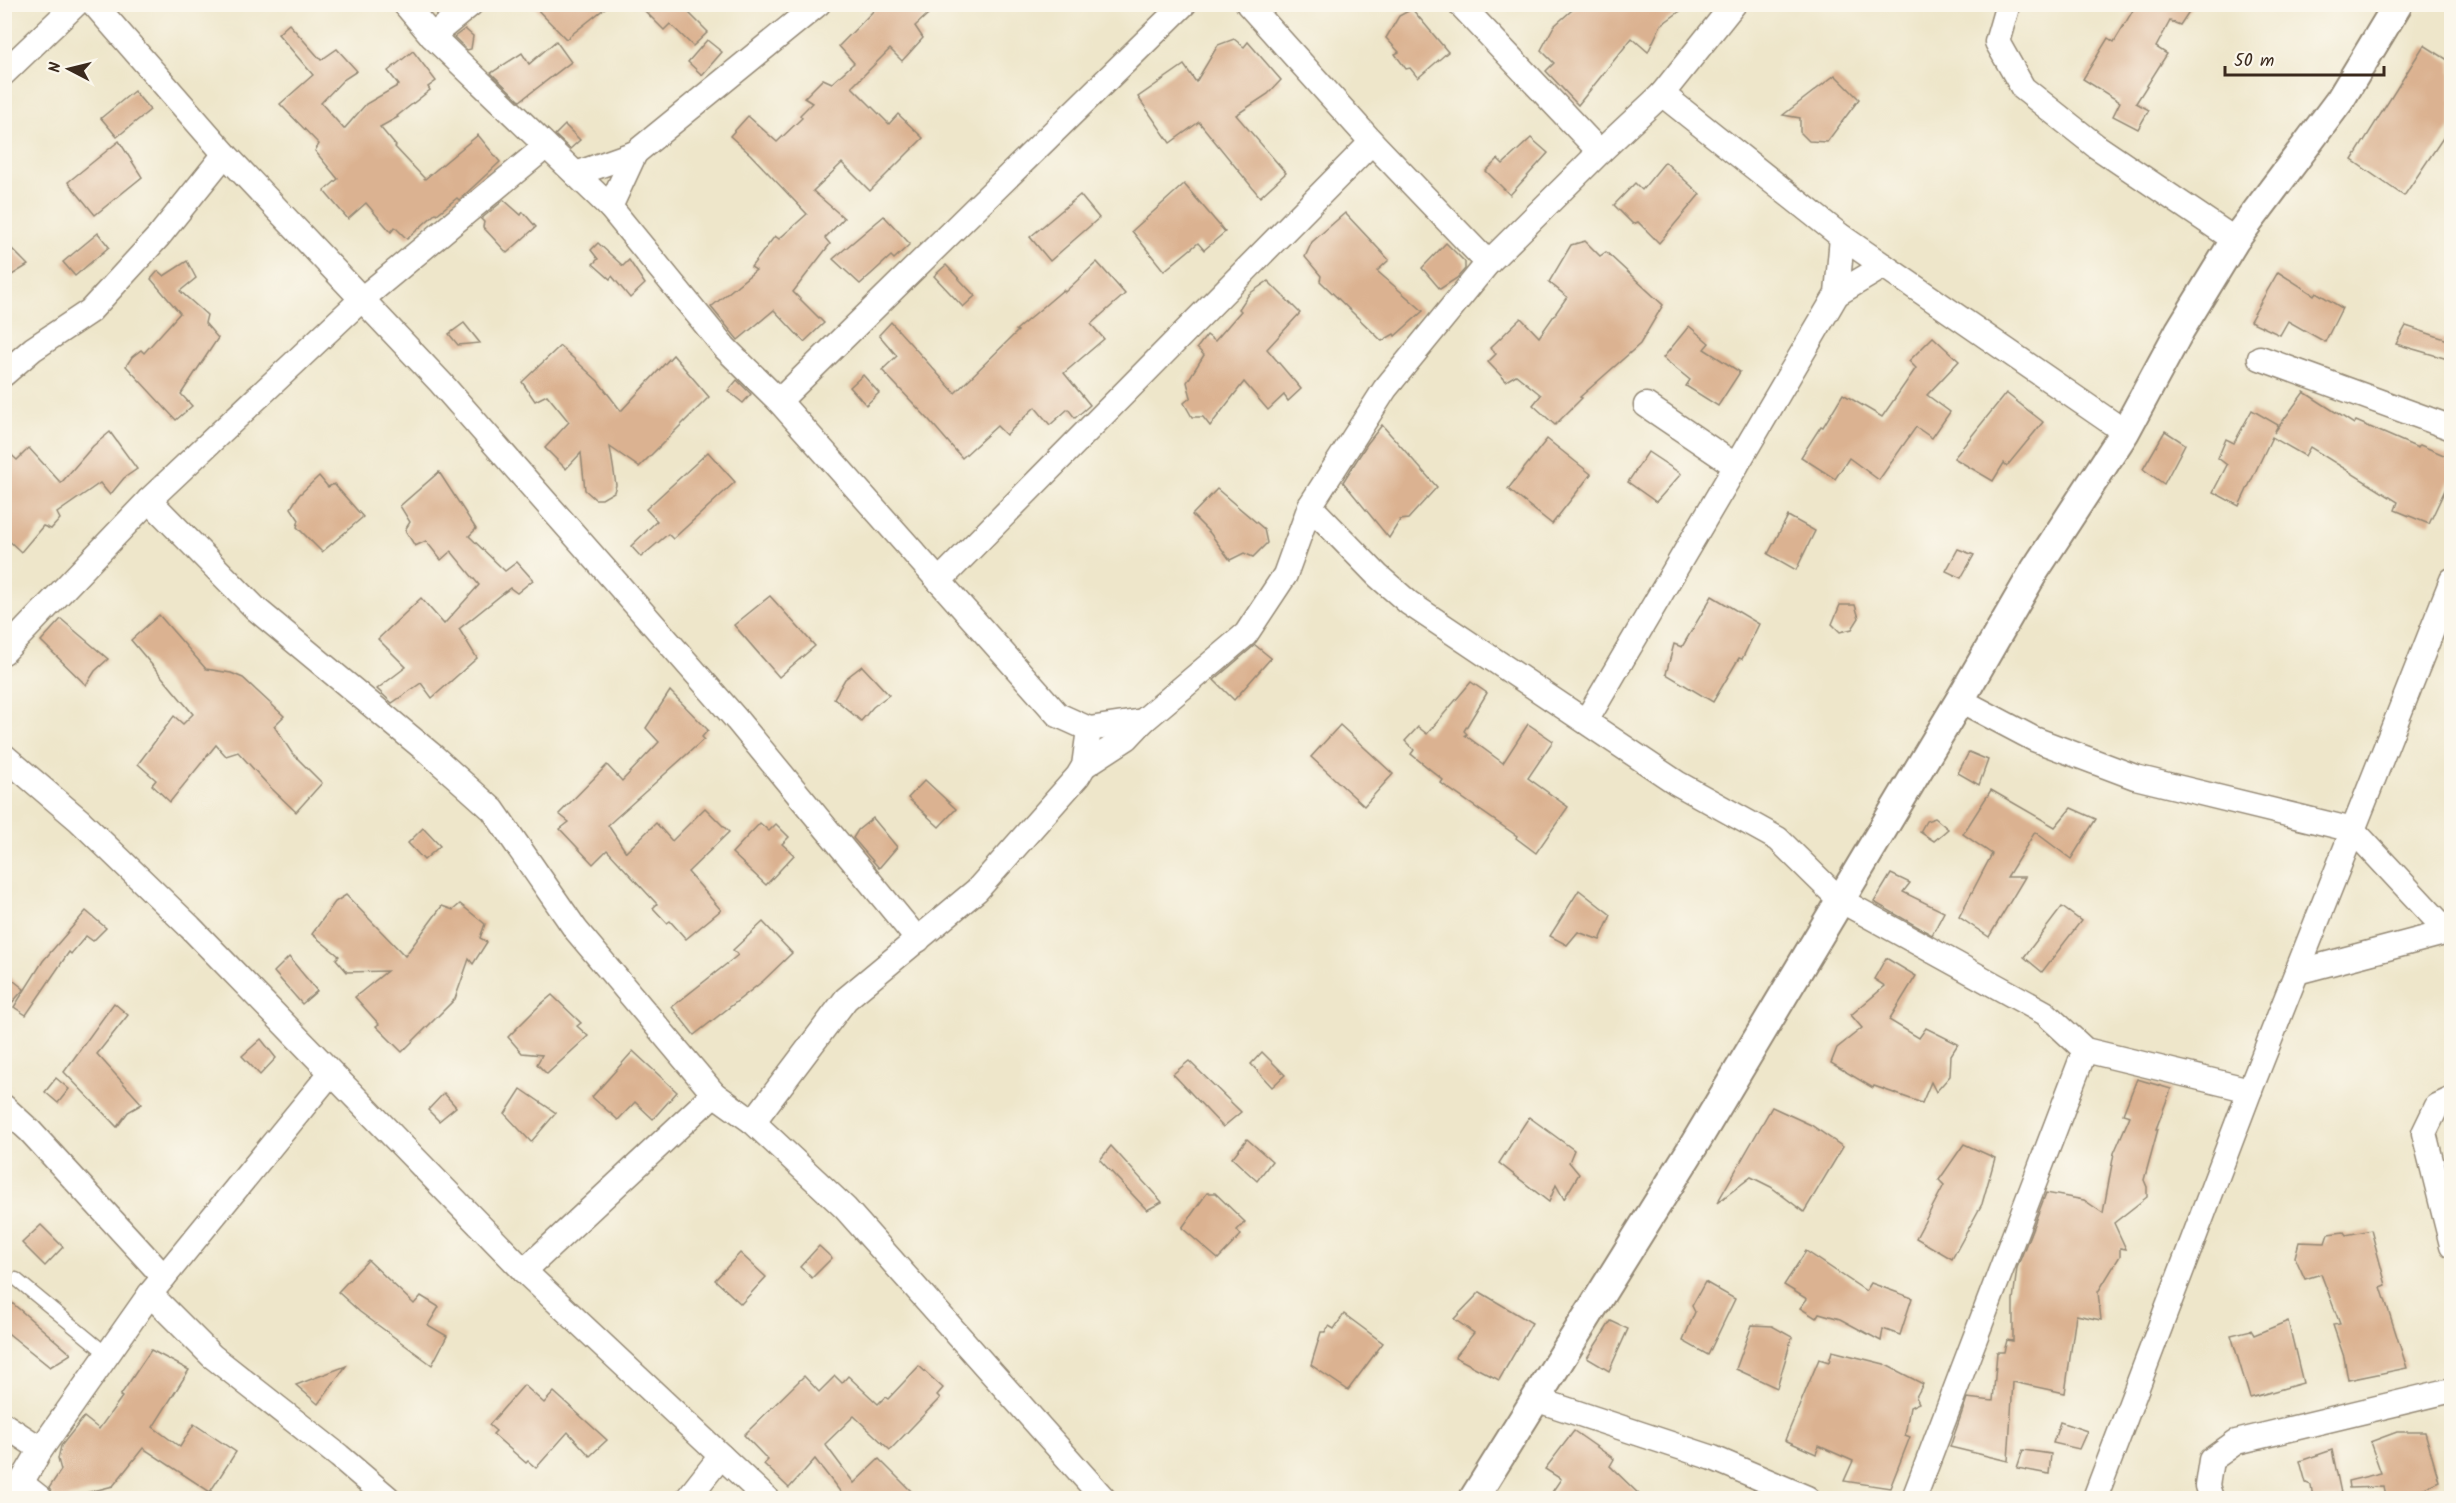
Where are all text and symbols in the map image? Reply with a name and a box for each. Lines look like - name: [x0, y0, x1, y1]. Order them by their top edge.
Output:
- north arrow: [39, 39, 99, 99]
- scale bar: [2225, 39, 2384, 77]
- text: 50 m: [2234, 47, 2274, 76]
- text: N: [43, 61, 69, 74]

